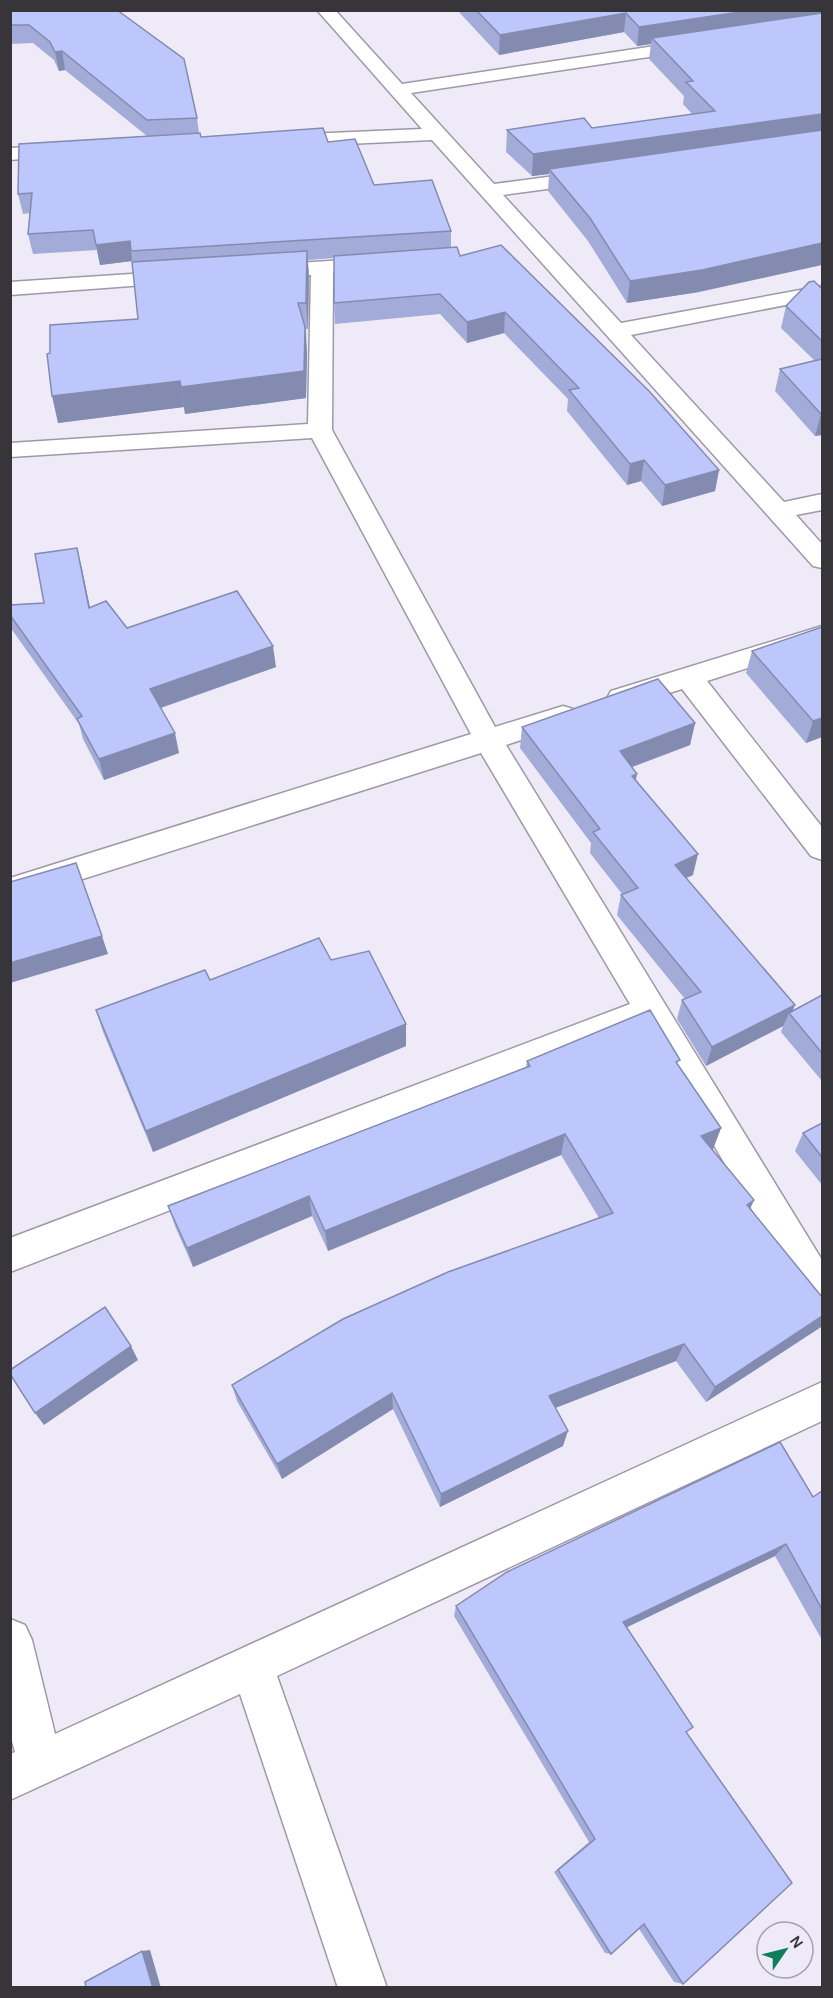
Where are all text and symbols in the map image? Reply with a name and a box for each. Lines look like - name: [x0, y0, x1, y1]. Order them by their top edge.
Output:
- north arrow: [755, 1920, 815, 1980]
- text: N: [786, 1932, 808, 1952]

